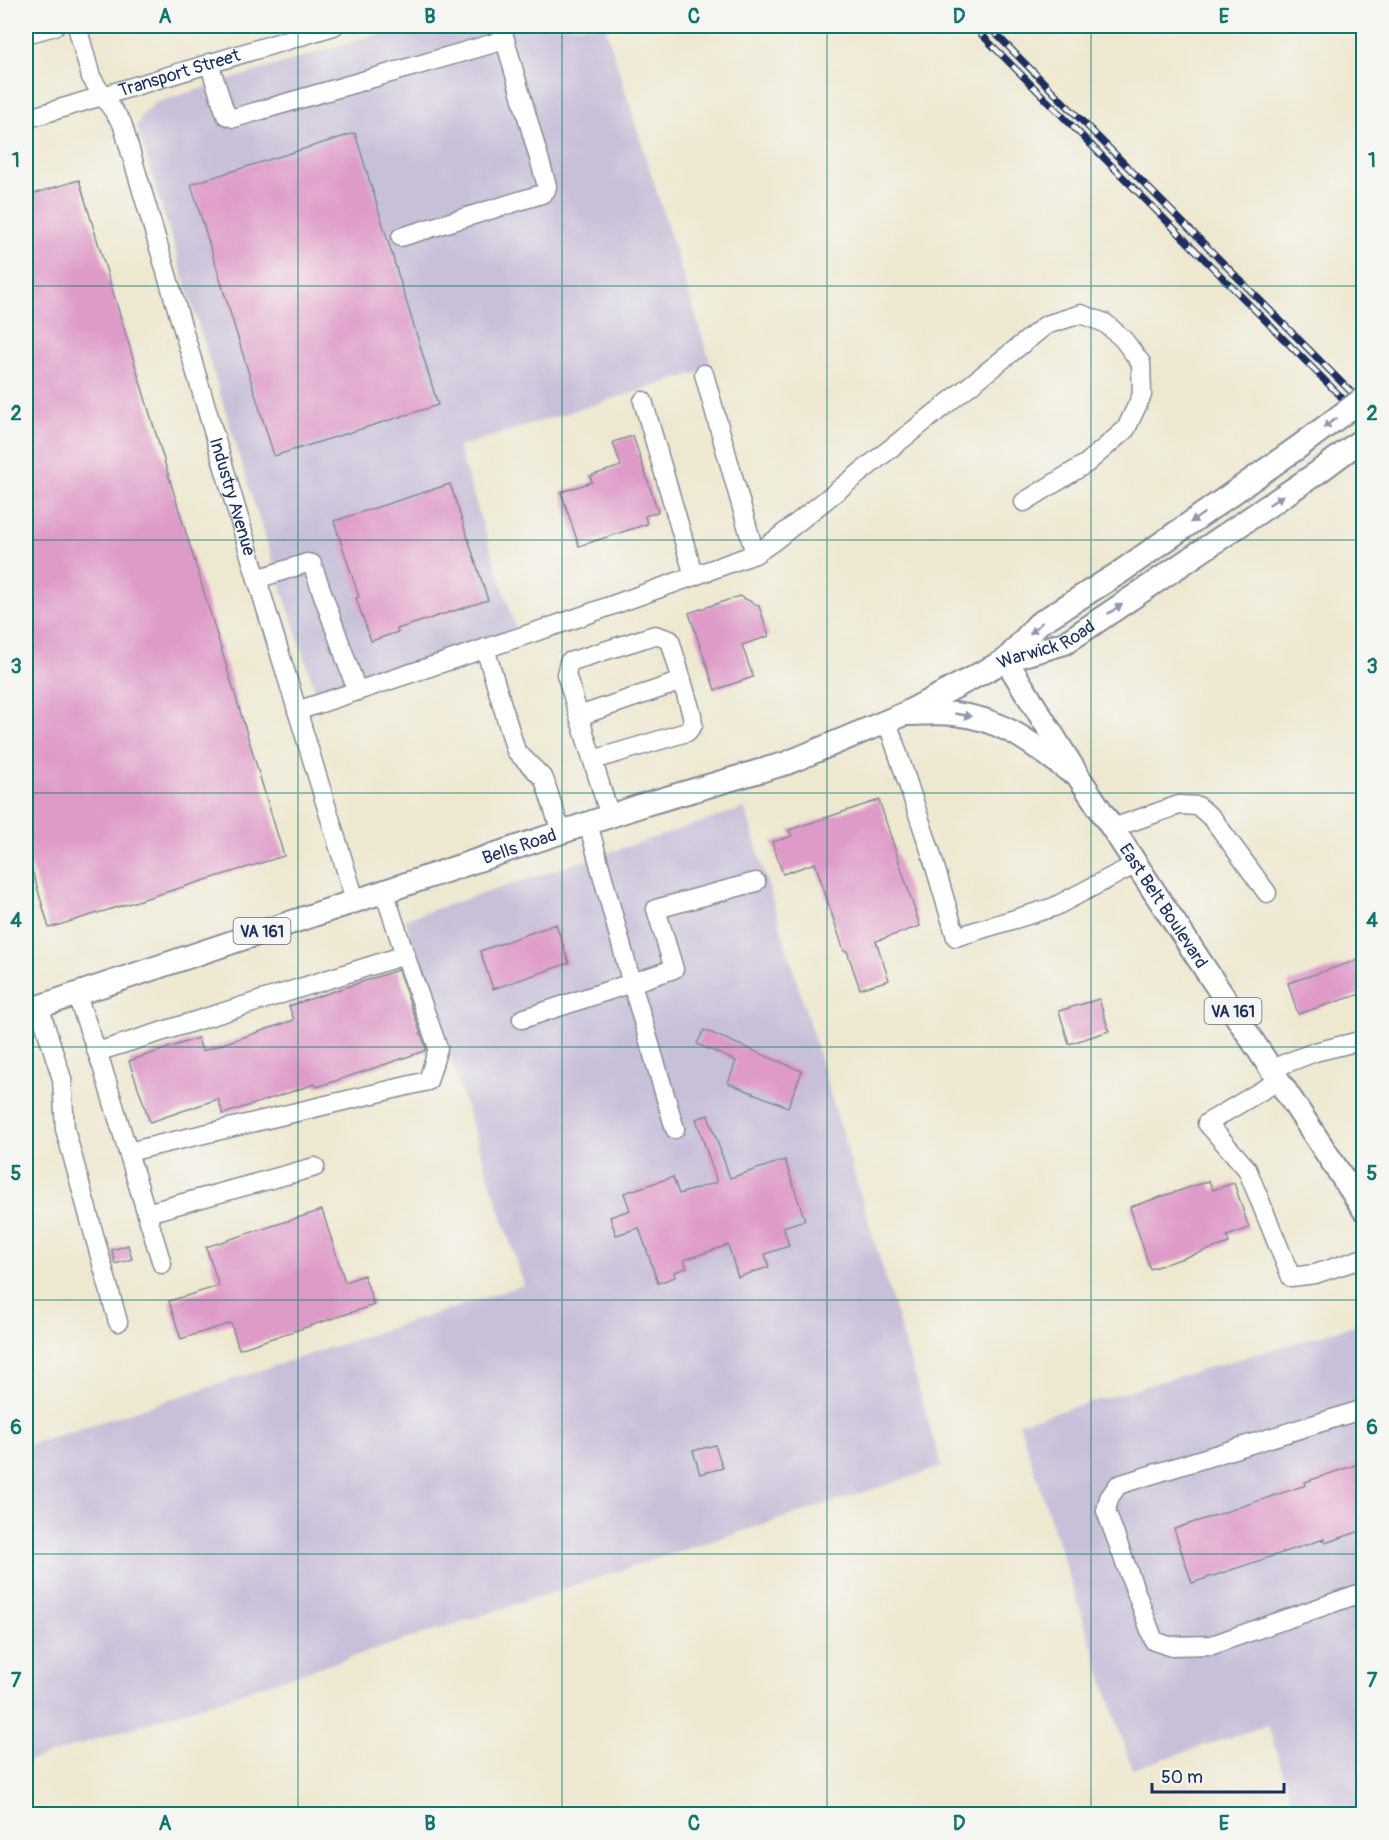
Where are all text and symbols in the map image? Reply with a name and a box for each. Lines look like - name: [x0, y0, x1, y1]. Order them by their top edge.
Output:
- text: A: [159, 4, 172, 29]
- text: B: [424, 4, 436, 29]
- text: C: [688, 4, 700, 29]
- text: D: [953, 4, 966, 29]
- text: E: [1219, 4, 1230, 29]
- street label: Transport Street: [116, 44, 244, 102]
- text: 1: [12, 148, 20, 173]
- text: 1: [1368, 148, 1376, 173]
- text: 2: [10, 401, 22, 426]
- text: 2: [1366, 401, 1378, 426]
- one-way arrow: [1323, 417, 1339, 429]
- street label: Industry Avenue: [204, 435, 260, 559]
- one-way arrow: [1268, 494, 1284, 506]
- one-way arrow: [1190, 512, 1206, 524]
- one-way arrow: [1107, 604, 1123, 615]
- street label: Warwick Road: [993, 615, 1100, 675]
- one-way arrow: [1030, 620, 1044, 634]
- text: 3: [10, 654, 22, 679]
- text: 3: [1366, 654, 1378, 679]
- one-way arrow: [953, 711, 972, 720]
- street label: Bells Road: [479, 824, 560, 870]
- street label: East Belt Boulevard: [1114, 839, 1213, 973]
- text: 4: [10, 908, 22, 933]
- text: 4: [1366, 908, 1378, 933]
- road number: VA 161: [234, 918, 290, 944]
- road number: VA 161: [1204, 998, 1262, 1024]
- text: 5: [11, 1161, 22, 1186]
- text: 5: [1367, 1161, 1378, 1186]
- text: 6: [10, 1415, 22, 1440]
- text: 6: [1366, 1415, 1378, 1440]
- text: 7: [11, 1668, 22, 1693]
- text: 7: [1367, 1668, 1378, 1693]
- scale bar: [1152, 1756, 1284, 1794]
- text: 50 m: [1161, 1766, 1203, 1789]
- text: A: [159, 1811, 172, 1836]
- text: B: [424, 1811, 436, 1836]
- text: C: [688, 1811, 700, 1836]
- text: D: [953, 1811, 966, 1836]
- text: E: [1219, 1811, 1230, 1836]

